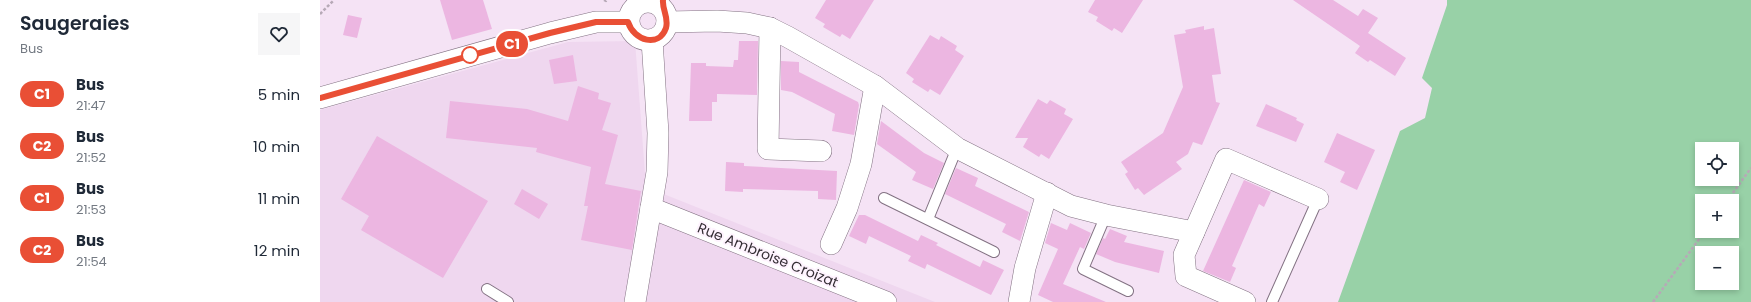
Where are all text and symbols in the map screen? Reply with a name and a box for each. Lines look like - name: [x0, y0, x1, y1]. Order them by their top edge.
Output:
- text: Saugeraies: [20, 10, 130, 37]
- button: heart: [258, 13, 300, 55]
- line badge: C1: [494, 31, 530, 57]
- text: C1: [504, 34, 520, 54]
- text: Bus: [20, 39, 43, 58]
- unlabelled marker: [461, 46, 479, 64]
- text: Bus: [76, 74, 104, 95]
- text: C1: [34, 84, 50, 104]
- text: 5 min: [258, 84, 300, 105]
- text: 21:47: [76, 96, 106, 115]
- text: Bus: [76, 126, 104, 147]
- text: C2: [33, 136, 51, 156]
- text: 10 min: [253, 136, 300, 157]
- map controls: [1695, 142, 1739, 290]
- button: locate: [1695, 142, 1739, 186]
- text: 21:52: [76, 148, 106, 167]
- text: Bus: [76, 178, 104, 199]
- text: C1: [34, 188, 50, 208]
- text: 11 min: [258, 188, 300, 209]
- button: +: [1695, 194, 1739, 238]
- text: 21:53: [76, 200, 106, 219]
- street label: Rue Ambroise Croizat: [695, 218, 841, 292]
- text: Bus: [76, 230, 104, 251]
- text: C2: [33, 240, 51, 260]
- text: 12 min: [254, 240, 300, 261]
- button: −: [1695, 246, 1739, 290]
- text: 21:54: [76, 252, 107, 271]

